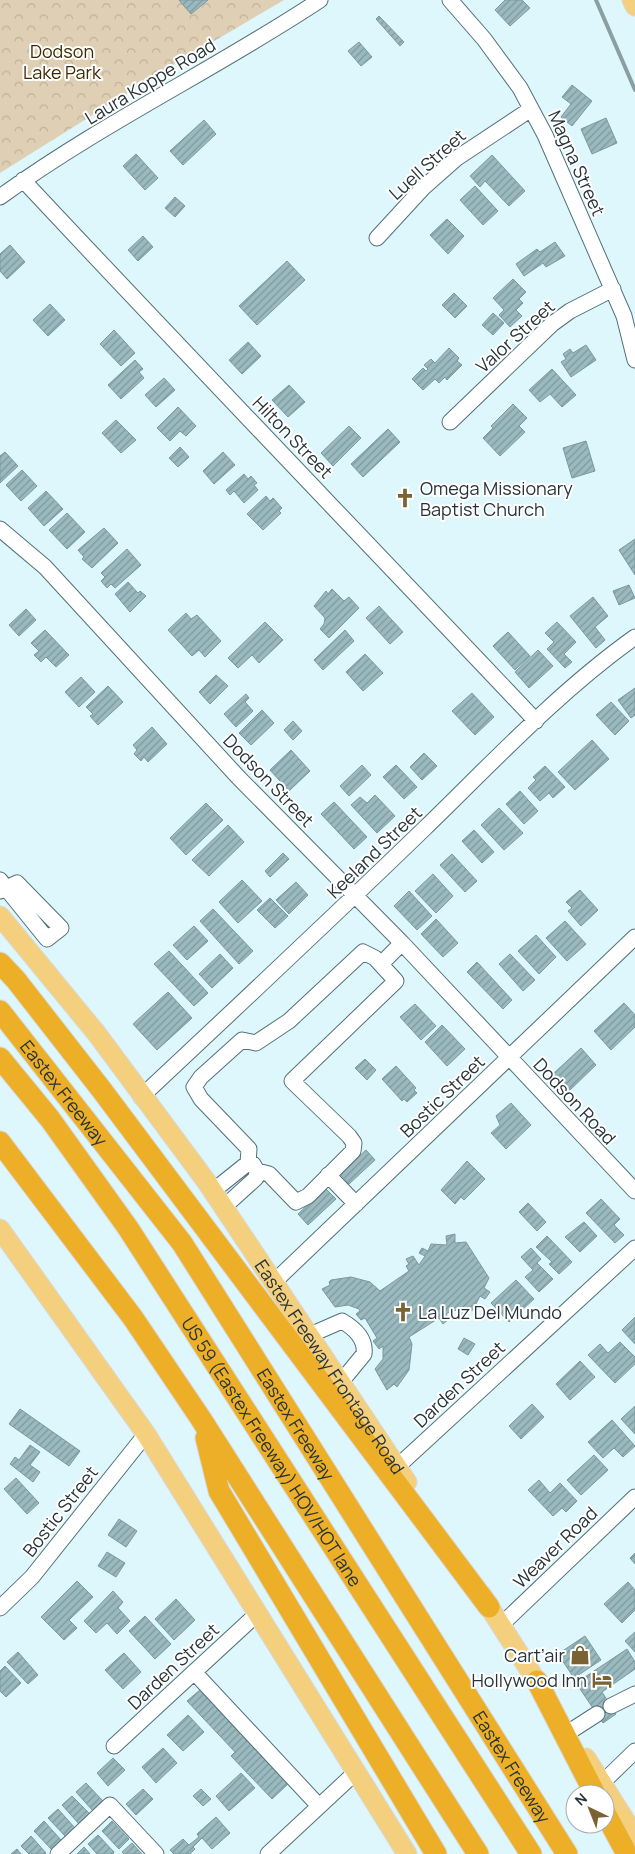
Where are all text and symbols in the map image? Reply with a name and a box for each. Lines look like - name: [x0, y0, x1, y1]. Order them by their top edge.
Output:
- street label: Laura Koppe Road: [80, 33, 220, 129]
- park label: Dodson Lake Park: [23, 39, 102, 84]
- street label: Magna Street: [543, 107, 611, 219]
- street label: Luell Street: [384, 123, 470, 205]
- street label: Valor Street: [471, 294, 559, 378]
- street label: Hilton Street: [248, 391, 338, 483]
- place label: Omega Missionary Baptist Church: [420, 476, 573, 521]
- church icon: Omega Missionary Baptist Church: [394, 487, 416, 509]
- street label: Dodson Street: [218, 728, 320, 832]
- street label: Keeland Street: [321, 801, 427, 903]
- street label: Eastex Freeway: [15, 1035, 114, 1151]
- street label: Bostic Street: [394, 1050, 490, 1142]
- street label: Dodson Road: [529, 1052, 621, 1150]
- street label: Eastex Freeway Frontage Road: [252, 1255, 408, 1479]
- place label: La Luz Del Mundo: [418, 1300, 562, 1324]
- church icon: La Luz Del Mundo: [392, 1301, 414, 1323]
- street label: US 59 (Eastex Freeway) HOV/HOT lane: [176, 1312, 368, 1591]
- street label: Darden Street: [408, 1336, 510, 1432]
- street label: Eastex Freeway: [253, 1364, 339, 1484]
- street label: Bostic Street: [17, 1461, 103, 1561]
- street label: Weaver Road: [508, 1501, 602, 1593]
- street label: Darden Street: [122, 1618, 224, 1714]
- place label: Cart’air: [504, 1643, 566, 1667]
- shop icon: Cart’air: [569, 1644, 591, 1666]
- place label: Hollywood Inn: [472, 1668, 587, 1692]
- hotel icon: Hollywood Inn: [591, 1669, 613, 1691]
- street label: Eastex Freeway: [468, 1706, 557, 1828]
- north arrow: [565, 1784, 615, 1834]
- text: N: [571, 1789, 591, 1810]

